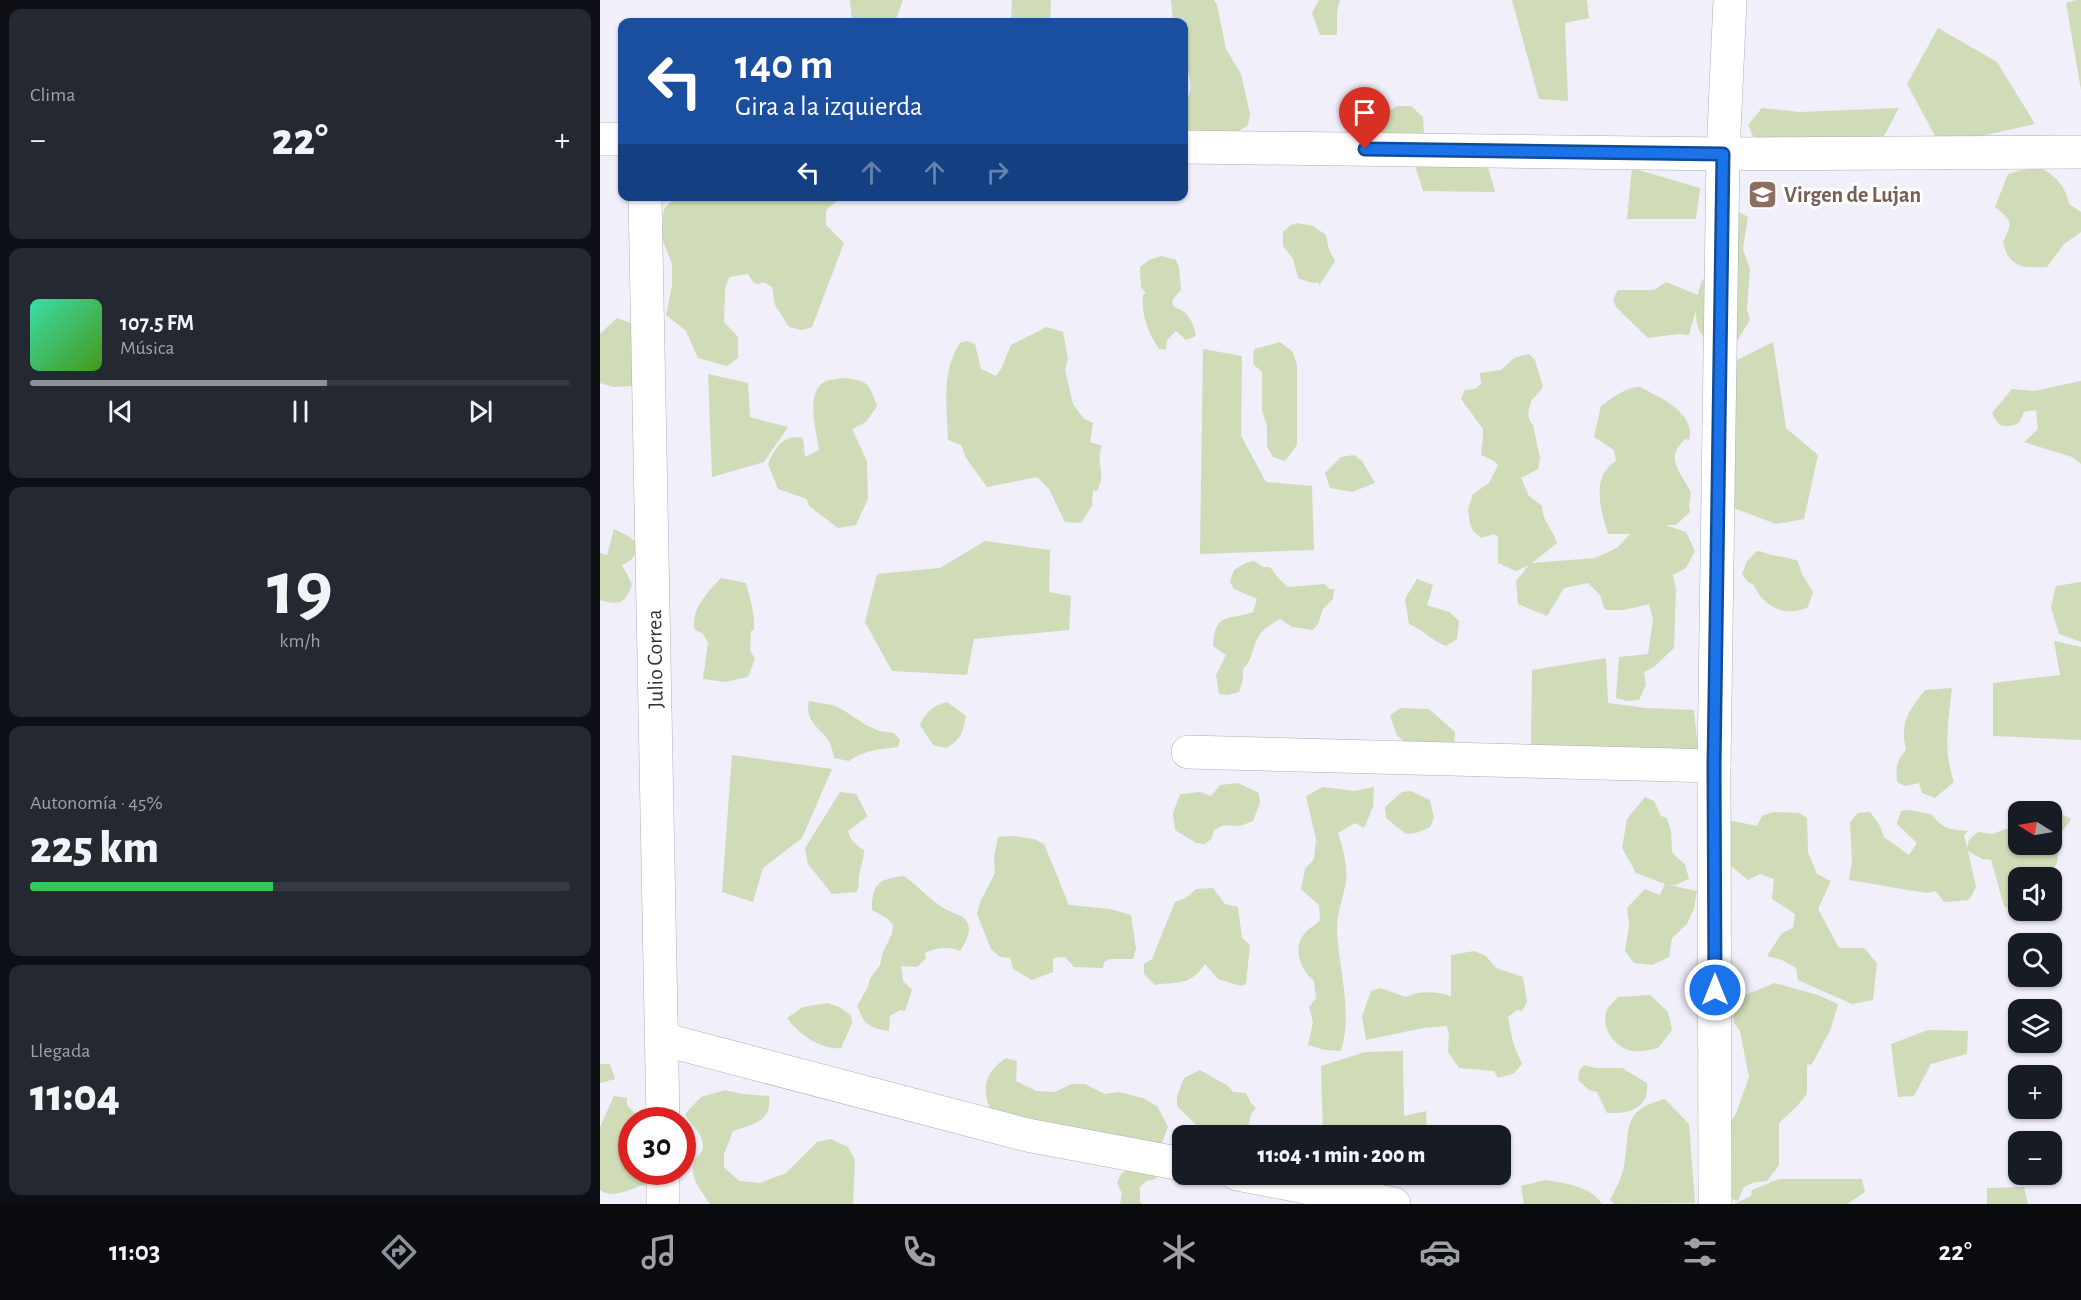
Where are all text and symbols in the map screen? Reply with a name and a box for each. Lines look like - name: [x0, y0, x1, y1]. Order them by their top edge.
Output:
- icon: left: [636, 42, 714, 120]
- text: 140 m: [735, 44, 833, 86]
- text: Clima: [30, 85, 75, 105]
- pin: [1339, 87, 1390, 149]
- text: Gira a la izquierda: [735, 93, 923, 120]
- icon: arrive: [1348, 96, 1381, 129]
- text: 22°: [272, 118, 328, 163]
- text: −: [30, 124, 46, 157]
- text: +: [554, 124, 570, 157]
- icon: left: [792, 156, 825, 189]
- icon: ahead: [855, 156, 888, 189]
- icon: ahead: [918, 156, 951, 189]
- icon: right: [981, 156, 1014, 189]
- school or university icon: Virgen de Lujan: [1747, 178, 1779, 210]
- place label: Virgen de Lujan: [1784, 184, 1921, 207]
- text: 107.5 FM: [120, 312, 194, 334]
- text: Música: [120, 338, 175, 358]
- icon: previous: [104, 395, 137, 428]
- icon: pause: [284, 395, 317, 428]
- icon: next: [464, 395, 497, 428]
- text: 19: [267, 551, 333, 629]
- street label: Julio Correa: [643, 609, 667, 709]
- text: km/h: [279, 631, 321, 651]
- text: Autonomía · 45%: [30, 793, 163, 813]
- north arrow: [2008, 801, 2062, 855]
- map controls: [2008, 801, 2062, 1185]
- text: 225 km: [30, 826, 159, 871]
- button: sound: [2008, 867, 2062, 921]
- button: search: [2008, 933, 2062, 987]
- position arrow: [1683, 958, 1747, 1022]
- button: layers: [2008, 999, 2062, 1053]
- text: Llegada: [30, 1041, 91, 1061]
- button: +: [2008, 1065, 2062, 1119]
- text: 11:04: [30, 1074, 120, 1119]
- speed limit sign: 30: [618, 1107, 696, 1185]
- button: −: [2008, 1131, 2062, 1185]
- text: 11:04 · 1 min · 200 m: [1258, 1144, 1425, 1166]
- icon: directions: [378, 1231, 420, 1273]
- icon: music: [638, 1231, 680, 1273]
- icon: phone: [898, 1231, 940, 1273]
- icon: climate: [1158, 1231, 1200, 1273]
- icon: car: [1419, 1231, 1461, 1273]
- icon: filters: [1679, 1231, 1721, 1273]
- text: 11:03: [109, 1238, 160, 1265]
- text: 22°: [1939, 1238, 1972, 1265]

